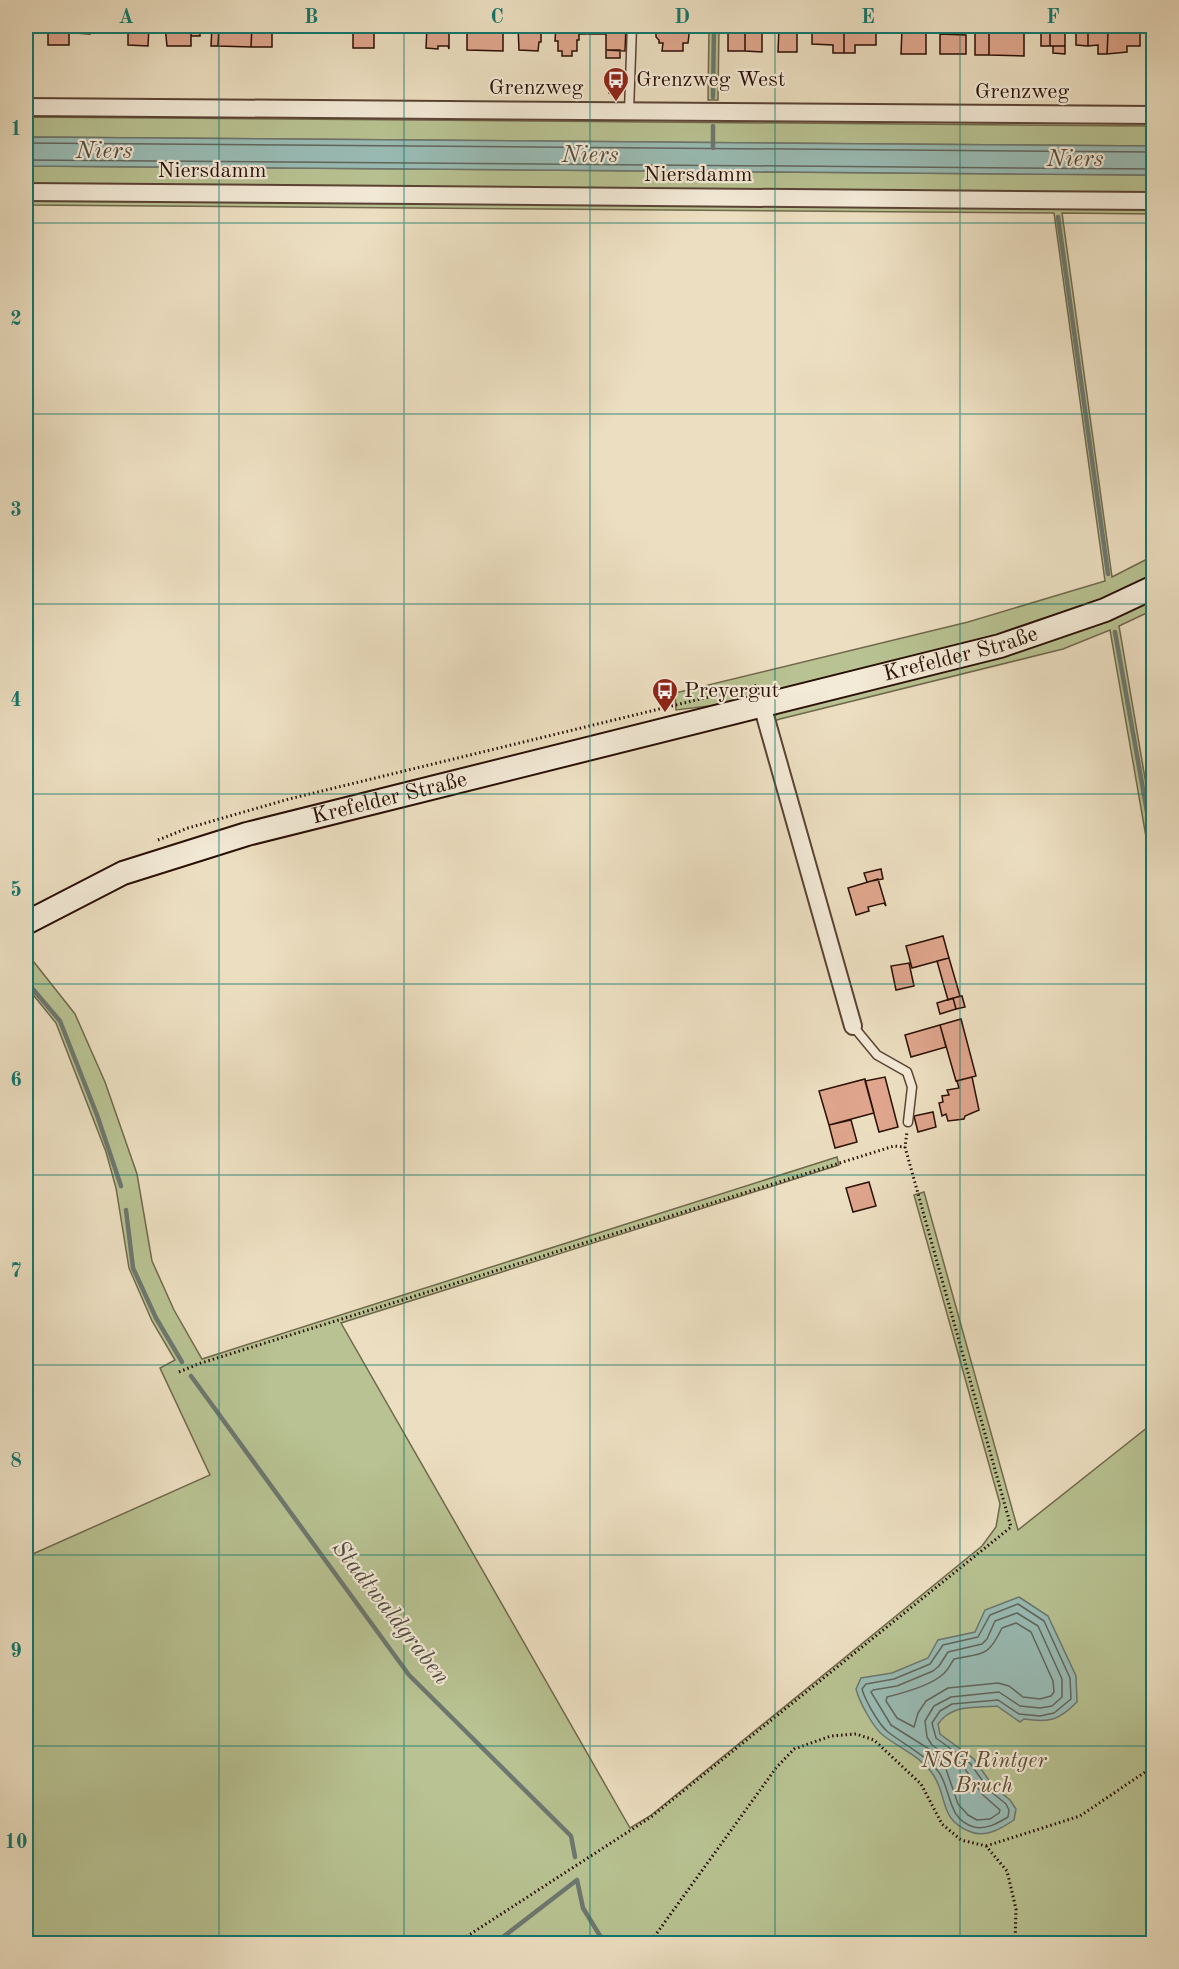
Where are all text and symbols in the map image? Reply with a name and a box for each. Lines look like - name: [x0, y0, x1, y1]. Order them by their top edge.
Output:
- text: A: [118, 8, 134, 28]
- text: B: [304, 8, 318, 28]
- text: C: [490, 8, 504, 28]
- text: D: [674, 8, 690, 28]
- text: E: [861, 8, 875, 28]
- text: F: [1046, 8, 1060, 28]
- bus stop icon: Grenzweg West: [601, 65, 631, 103]
- place label: Grenzweg West: [636, 69, 785, 91]
- street label: Grenzweg: [489, 77, 583, 99]
- street label: Grenzweg: [975, 81, 1069, 103]
- text: 1: [10, 120, 22, 140]
- water label: Niers: [74, 140, 133, 164]
- water label: Niers: [560, 144, 619, 168]
- water label: Niers: [1045, 148, 1104, 172]
- street label: Niersdamm: [158, 160, 266, 182]
- street label: Niersdamm: [644, 164, 752, 186]
- text: 2: [10, 310, 22, 330]
- text: 3: [10, 501, 22, 521]
- street label: Krefelder Straße: [881, 623, 1041, 686]
- bus stop icon: Preyergut: [650, 676, 680, 714]
- place label: Preyergut: [684, 680, 779, 702]
- text: 4: [10, 691, 22, 711]
- street label: Krefelder Straße: [310, 769, 469, 828]
- text: 5: [10, 880, 22, 901]
- text: 6: [10, 1071, 22, 1091]
- text: 7: [10, 1262, 22, 1282]
- text: 8: [10, 1452, 22, 1472]
- water label: Stadtwaldgraben: [327, 1537, 454, 1690]
- text: 9: [10, 1642, 22, 1662]
- park label: NSG Rintger Bruch: [920, 1750, 1047, 1797]
- text: 10: [4, 1833, 28, 1853]

